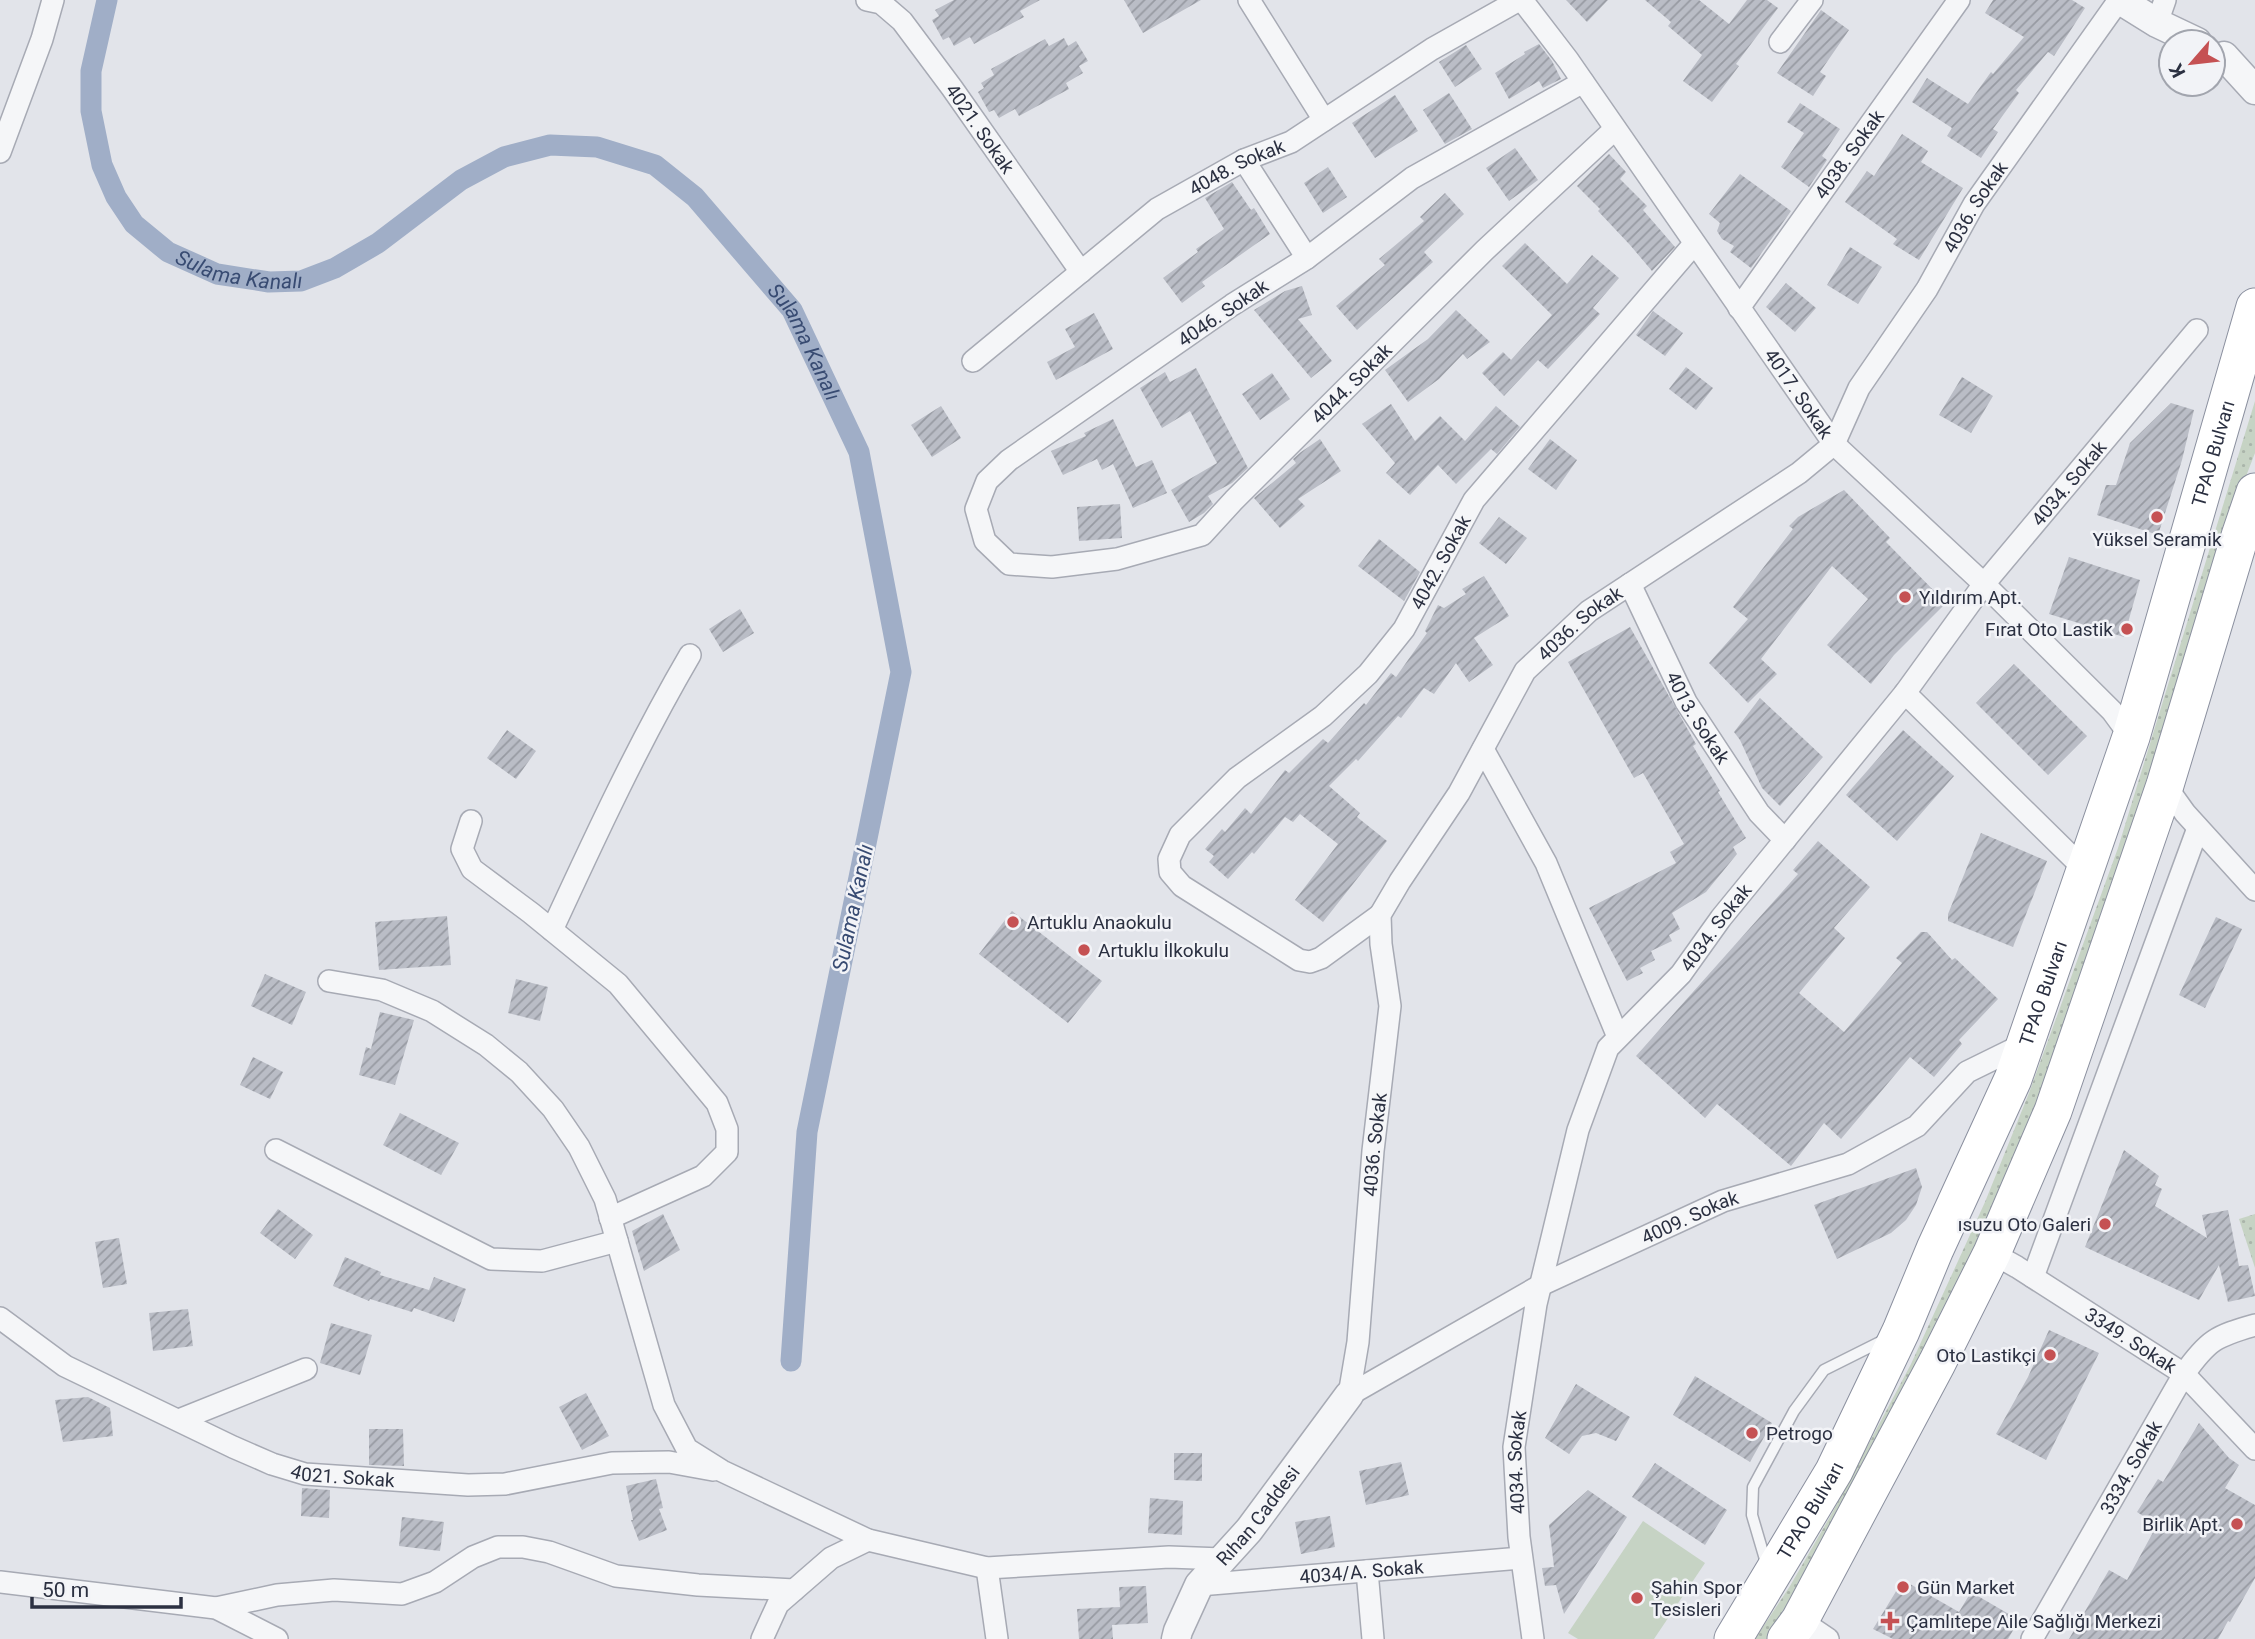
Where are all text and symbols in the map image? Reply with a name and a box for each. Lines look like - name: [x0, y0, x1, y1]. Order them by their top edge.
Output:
- north arrow: [2157, 28, 2227, 98]
- text: K: [2164, 59, 2190, 81]
- street label: 4021. Sokak: [941, 79, 1020, 178]
- street label: 4038. Sokak: [1809, 105, 1889, 203]
- street label: 4048. Sokak: [1185, 134, 1288, 200]
- street label: 4036. Sokak: [1938, 156, 2013, 257]
- water label: Sulama Kanalı: [172, 245, 303, 294]
- street label: 4046. Sokak: [1173, 274, 1273, 352]
- water label: Sulama Kanalı: [763, 279, 845, 404]
- street label: 4044. Sokak: [1306, 338, 1397, 428]
- street label: 4017. Sokak: [1760, 344, 1838, 443]
- street label: TPAO Bulvarı: [2187, 397, 2239, 509]
- street label: 4034. Sokak: [2026, 435, 2111, 530]
- marker: Yüksel Seramik: [2149, 509, 2165, 525]
- street label: 4042. Sokak: [1405, 511, 1475, 614]
- place label: Yüksel Seramik: [2092, 528, 2222, 551]
- street label: 4036. Sokak: [1532, 581, 1627, 665]
- place label: Yıldırım Apt.: [1919, 586, 2022, 609]
- marker: Yıldırım Apt.: [1897, 589, 1913, 605]
- place label: Fırat Oto Lastik: [1985, 618, 2113, 641]
- marker: Fırat Oto Lastik: [2119, 621, 2135, 637]
- street label: 4013. Sokak: [1662, 667, 1735, 768]
- water label: Sulama Kanalı: [828, 842, 878, 974]
- street label: 4034. Sokak: [1675, 879, 1756, 976]
- place label: Artuklu Anaokulu: [1027, 911, 1172, 934]
- marker: Artuklu Anaokulu: [1005, 914, 1021, 930]
- street label: TPAO Bulvarı: [2014, 937, 2071, 1049]
- place label: Artuklu İlkokulu: [1098, 939, 1229, 962]
- marker: Artuklu İlkokulu: [1076, 942, 1092, 958]
- street label: 4036. Sokak: [1358, 1091, 1391, 1197]
- street label: 4009. Sokak: [1638, 1186, 1741, 1249]
- place label: ısuzu Oto Galeri: [1958, 1213, 2091, 1236]
- marker: ısuzu Oto Galeri: [2097, 1216, 2113, 1232]
- street label: 3349. Sokak: [2081, 1302, 2181, 1378]
- place label: Oto Lastikçi: [1936, 1344, 2036, 1367]
- marker: Oto Lastikçi: [2042, 1347, 2058, 1363]
- street label: 4034. Sokak: [1502, 1408, 1531, 1515]
- street label: 3334. Sokak: [2095, 1416, 2167, 1518]
- place label: Petrogo: [1766, 1422, 1833, 1445]
- marker: Petrogo: [1744, 1425, 1760, 1441]
- street label: TPAO Bulvarı: [1772, 1458, 1848, 1563]
- street label: 4021. Sokak: [288, 1459, 396, 1492]
- street label: Rıhan Caddesi: [1211, 1461, 1304, 1570]
- place label: Birlik Apt.: [2142, 1513, 2223, 1536]
- marker: Birlik Apt.: [2229, 1516, 2245, 1532]
- street label: 4034/A. Sokak: [1298, 1555, 1425, 1588]
- scale bar: [32, 1566, 180, 1610]
- place label: Şahin Spor Tesisleri: [1651, 1576, 1743, 1621]
- place label: Gün Market: [1917, 1576, 2015, 1599]
- text: 50 m: [42, 1578, 89, 1602]
- marker: Gün Market: [1895, 1579, 1911, 1595]
- marker: Şahin Spor Tesisleri: [1629, 1590, 1645, 1606]
- place label: Çamlıtepe Aile Sağlığı Merkezi: [1906, 1610, 2161, 1633]
- marker: Çamlıtepe Aile Sağlığı Merkezi: [1880, 1611, 1900, 1631]

